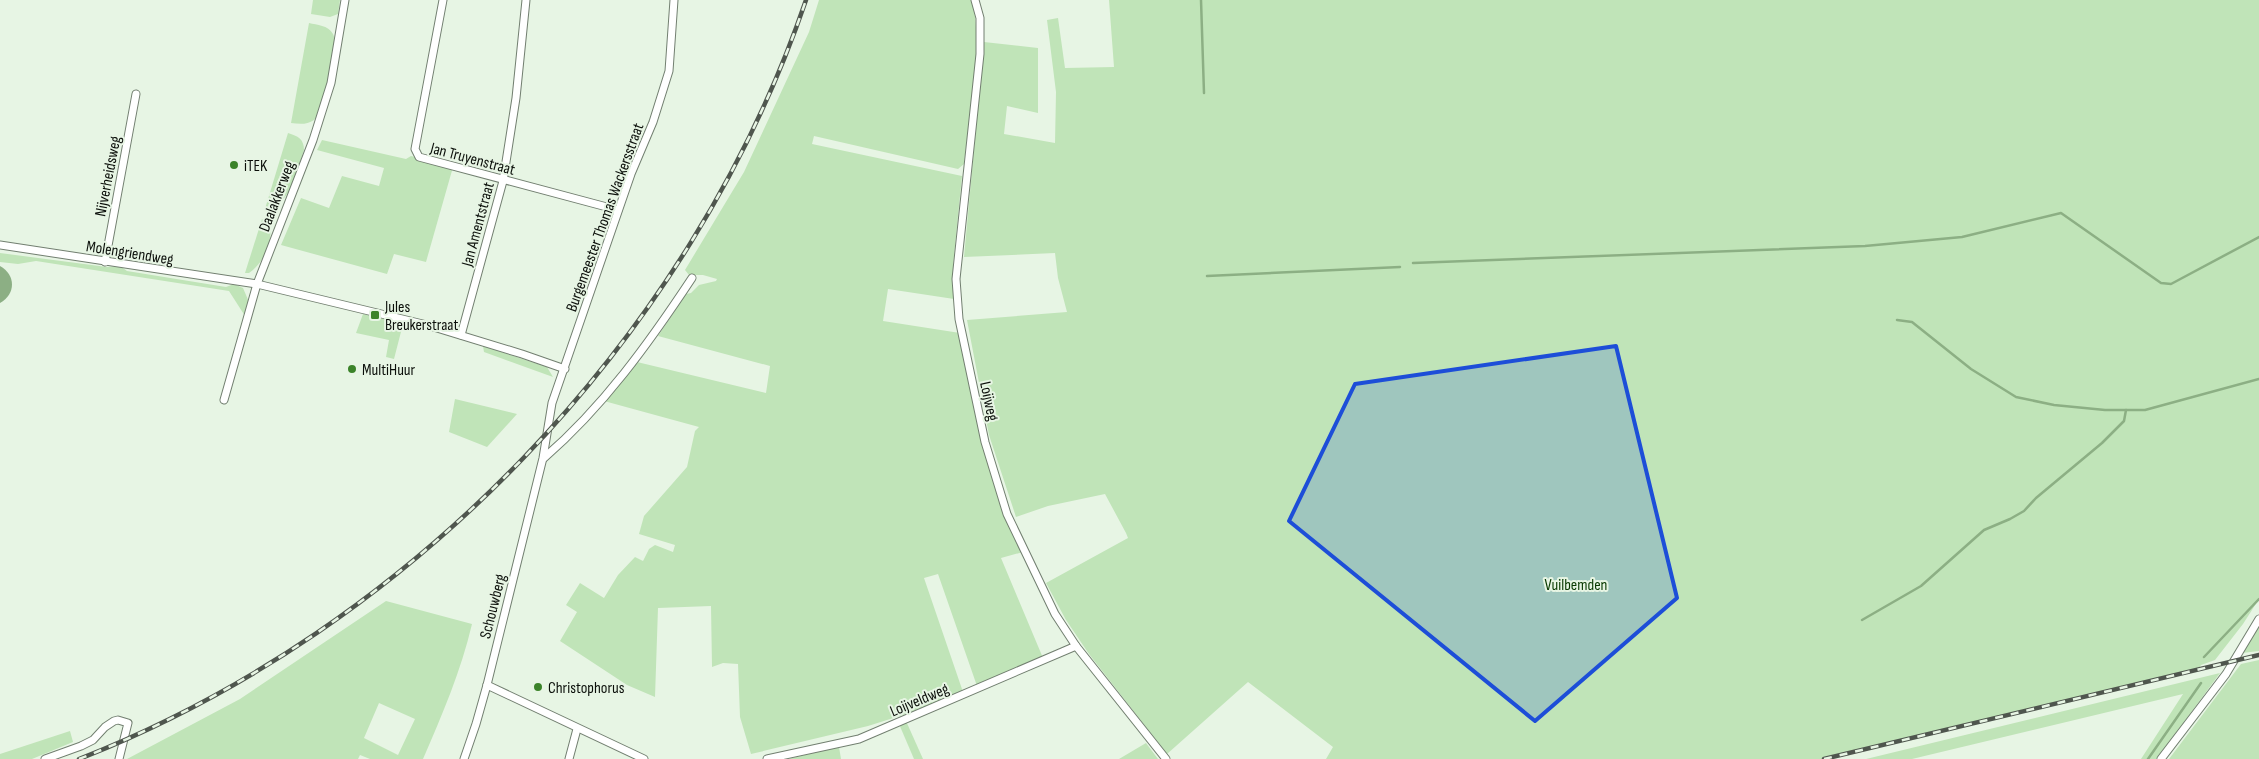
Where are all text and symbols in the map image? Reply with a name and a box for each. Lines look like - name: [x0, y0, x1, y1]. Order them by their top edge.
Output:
- street label: Burgemeester Thomas Wackersstraat: [562, 120, 648, 314]
- street label: Nijverheidsweg: [91, 134, 126, 218]
- street label: Jan Truyenstraat: [427, 139, 517, 180]
- place label: iTEK: [244, 157, 268, 176]
- marker: iTEK: [228, 159, 240, 171]
- street label: Daalakkerweg: [255, 159, 300, 235]
- street label: Jan Amentstraat: [458, 180, 499, 270]
- street label: Molengriendweg: [85, 237, 175, 270]
- place label: Jules Breukerstraat: [384, 298, 458, 335]
- marker: Jules Breukerstraat: [369, 309, 381, 321]
- place label: MultiHuur: [362, 361, 416, 380]
- marker: MultiHuur: [346, 363, 358, 375]
- street label: Loijweg: [975, 380, 1002, 423]
- street label: Schouwberg: [476, 572, 511, 641]
- park label: Vuilbemden: [1545, 576, 1607, 595]
- place label: Christophorus: [548, 679, 625, 698]
- street label: Loijveldweg: [887, 680, 952, 721]
- marker: Christophorus: [532, 681, 544, 693]

